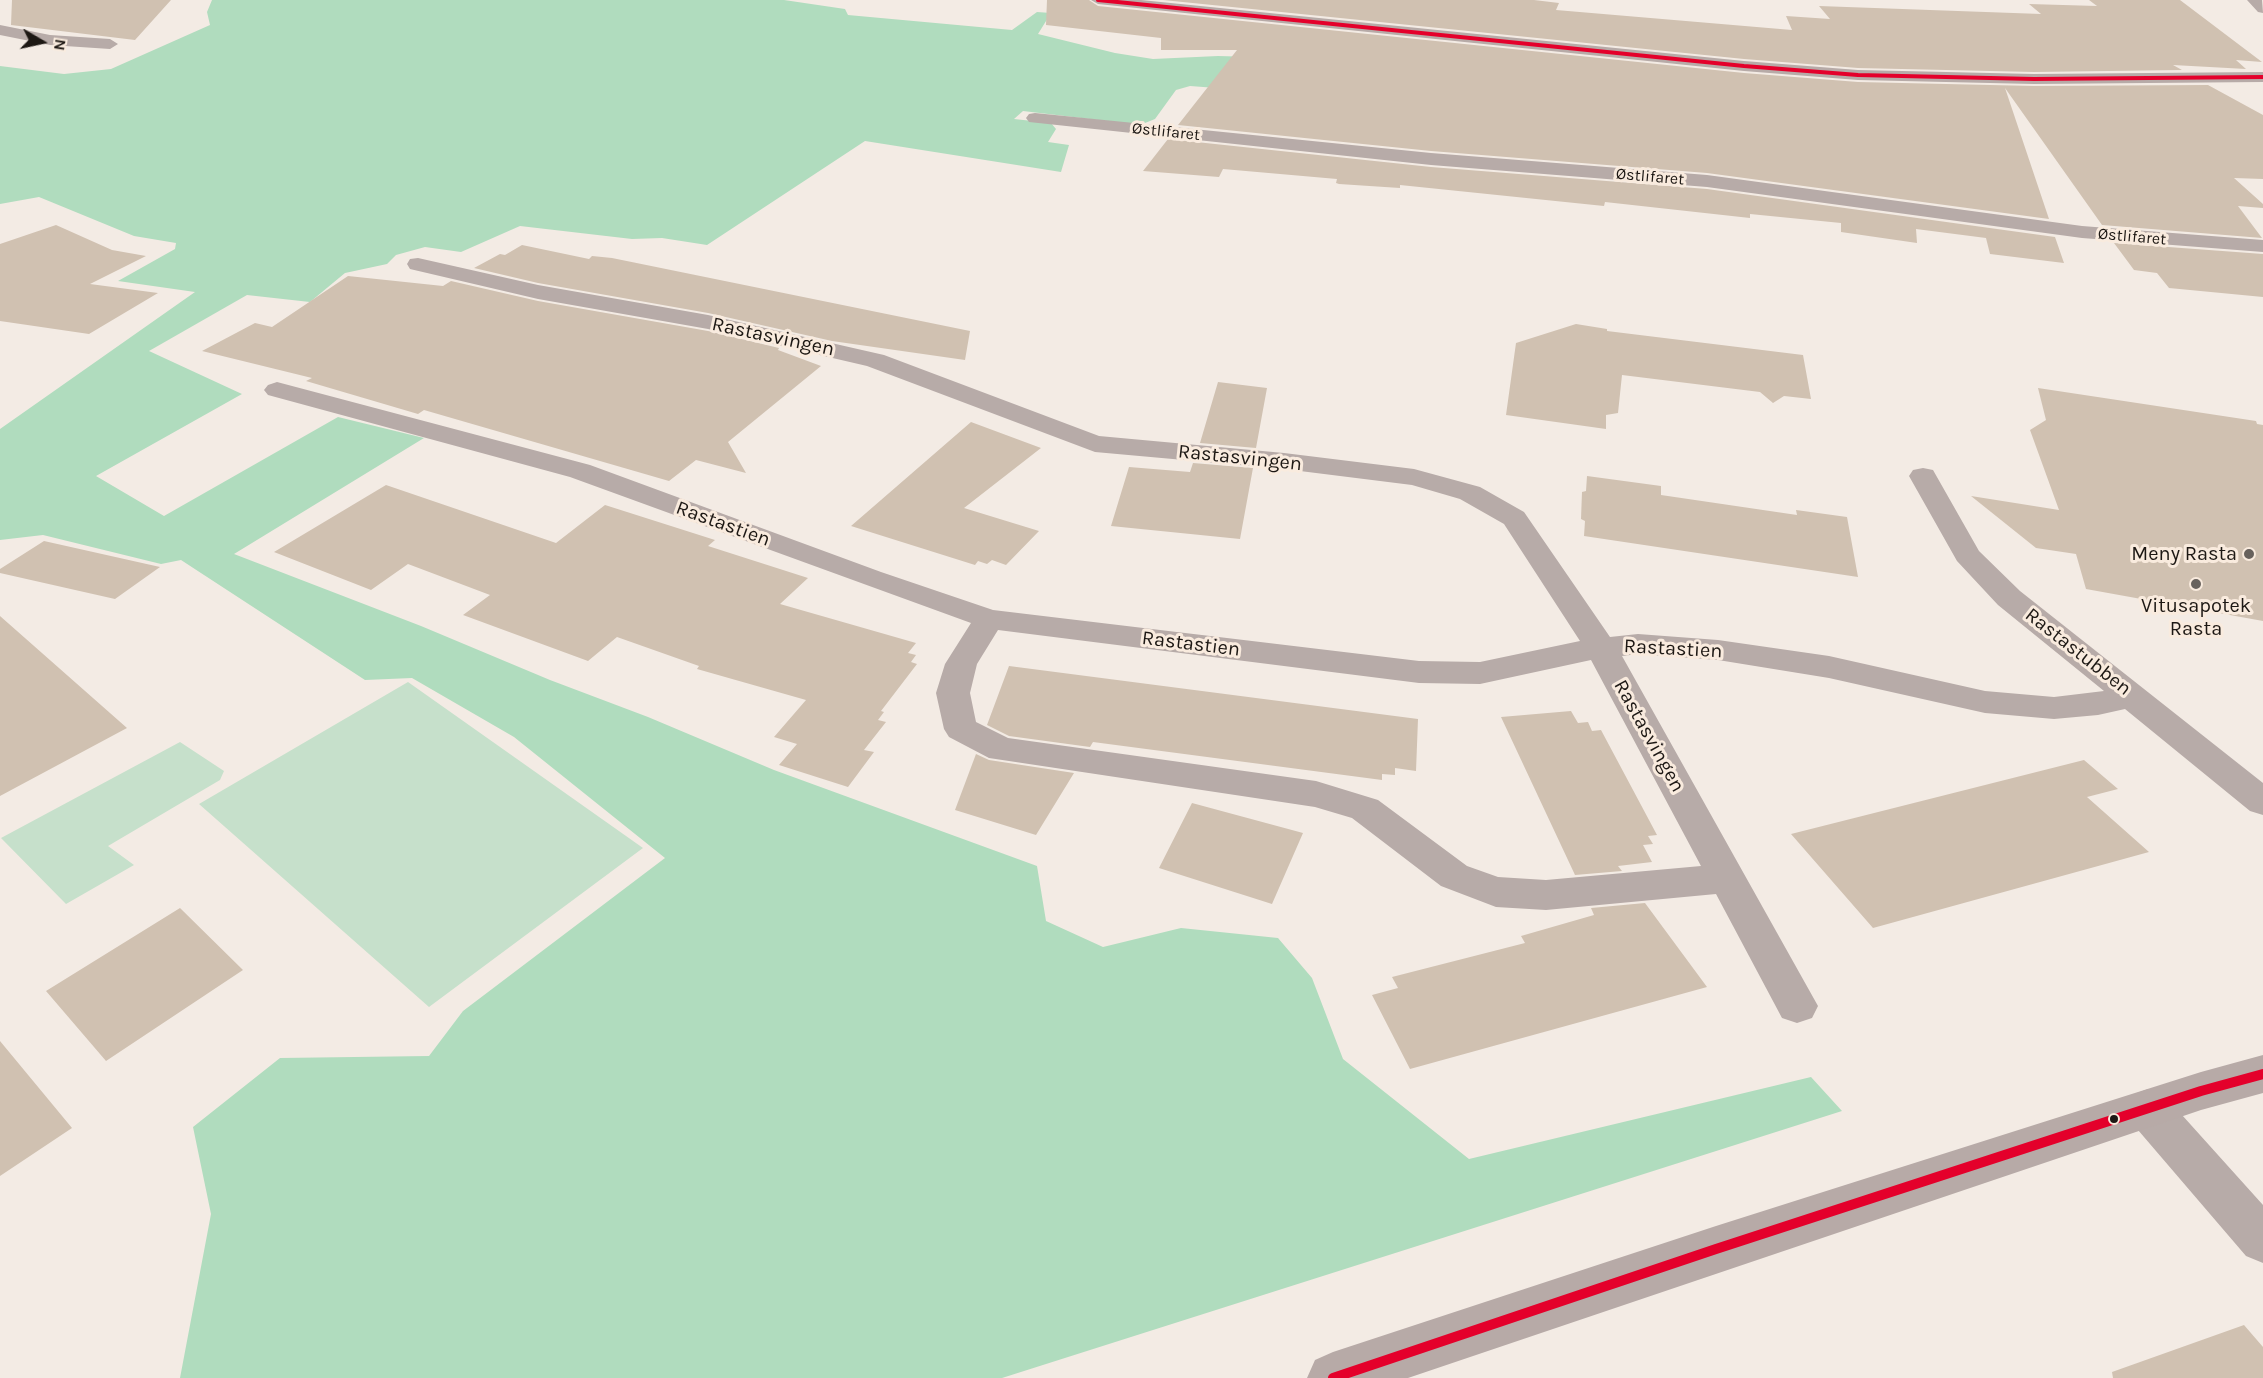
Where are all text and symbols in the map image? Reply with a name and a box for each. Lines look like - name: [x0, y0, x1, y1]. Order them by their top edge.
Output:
- north arrow: [12, 12, 72, 72]
- text: N: [50, 38, 71, 52]
- street label: Østlifaret: [1131, 119, 1201, 145]
- street label: Østlifaret: [1615, 164, 1685, 190]
- street label: Østlifaret: [2097, 224, 2167, 250]
- street label: Rastasvingen: [710, 312, 836, 362]
- street label: Rastasvingen: [1177, 440, 1303, 476]
- street label: Rastastien: [673, 496, 773, 552]
- place label: Meny Rasta: [2131, 542, 2237, 566]
- marker: Meny Rasta: [2242, 547, 2256, 561]
- marker: Vitusapotek Rasta: [2189, 577, 2203, 591]
- place label: Vitusapotek Rasta: [2141, 594, 2251, 641]
- street label: Rastastubben: [2020, 603, 2136, 701]
- street label: Rastastien: [1141, 626, 1241, 662]
- street label: Rastastien: [1623, 634, 1723, 664]
- street label: Rastasvingen: [1608, 676, 1690, 796]
- unlabelled marker: [2108, 1113, 2120, 1125]

